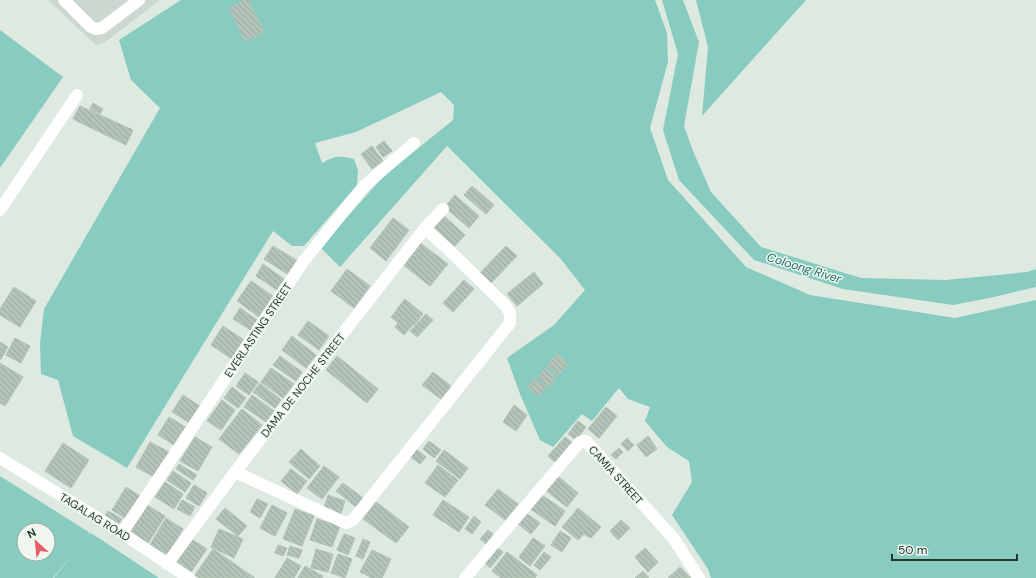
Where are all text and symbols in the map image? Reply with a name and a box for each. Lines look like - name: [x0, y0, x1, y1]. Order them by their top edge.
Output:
- water label: Coloong River: [765, 249, 844, 287]
- street label: EVERLASTING STREET: [221, 280, 295, 380]
- street label: DAMA DE NOCHE STREET: [258, 330, 348, 440]
- street label: CAMIA STREET: [586, 443, 646, 507]
- street label: TAGALAG ROAD: [57, 490, 133, 545]
- north arrow: [16, 522, 56, 562]
- text: N: [25, 525, 38, 541]
- scale bar: [892, 536, 1017, 562]
- text: 50 m: [898, 542, 927, 558]

